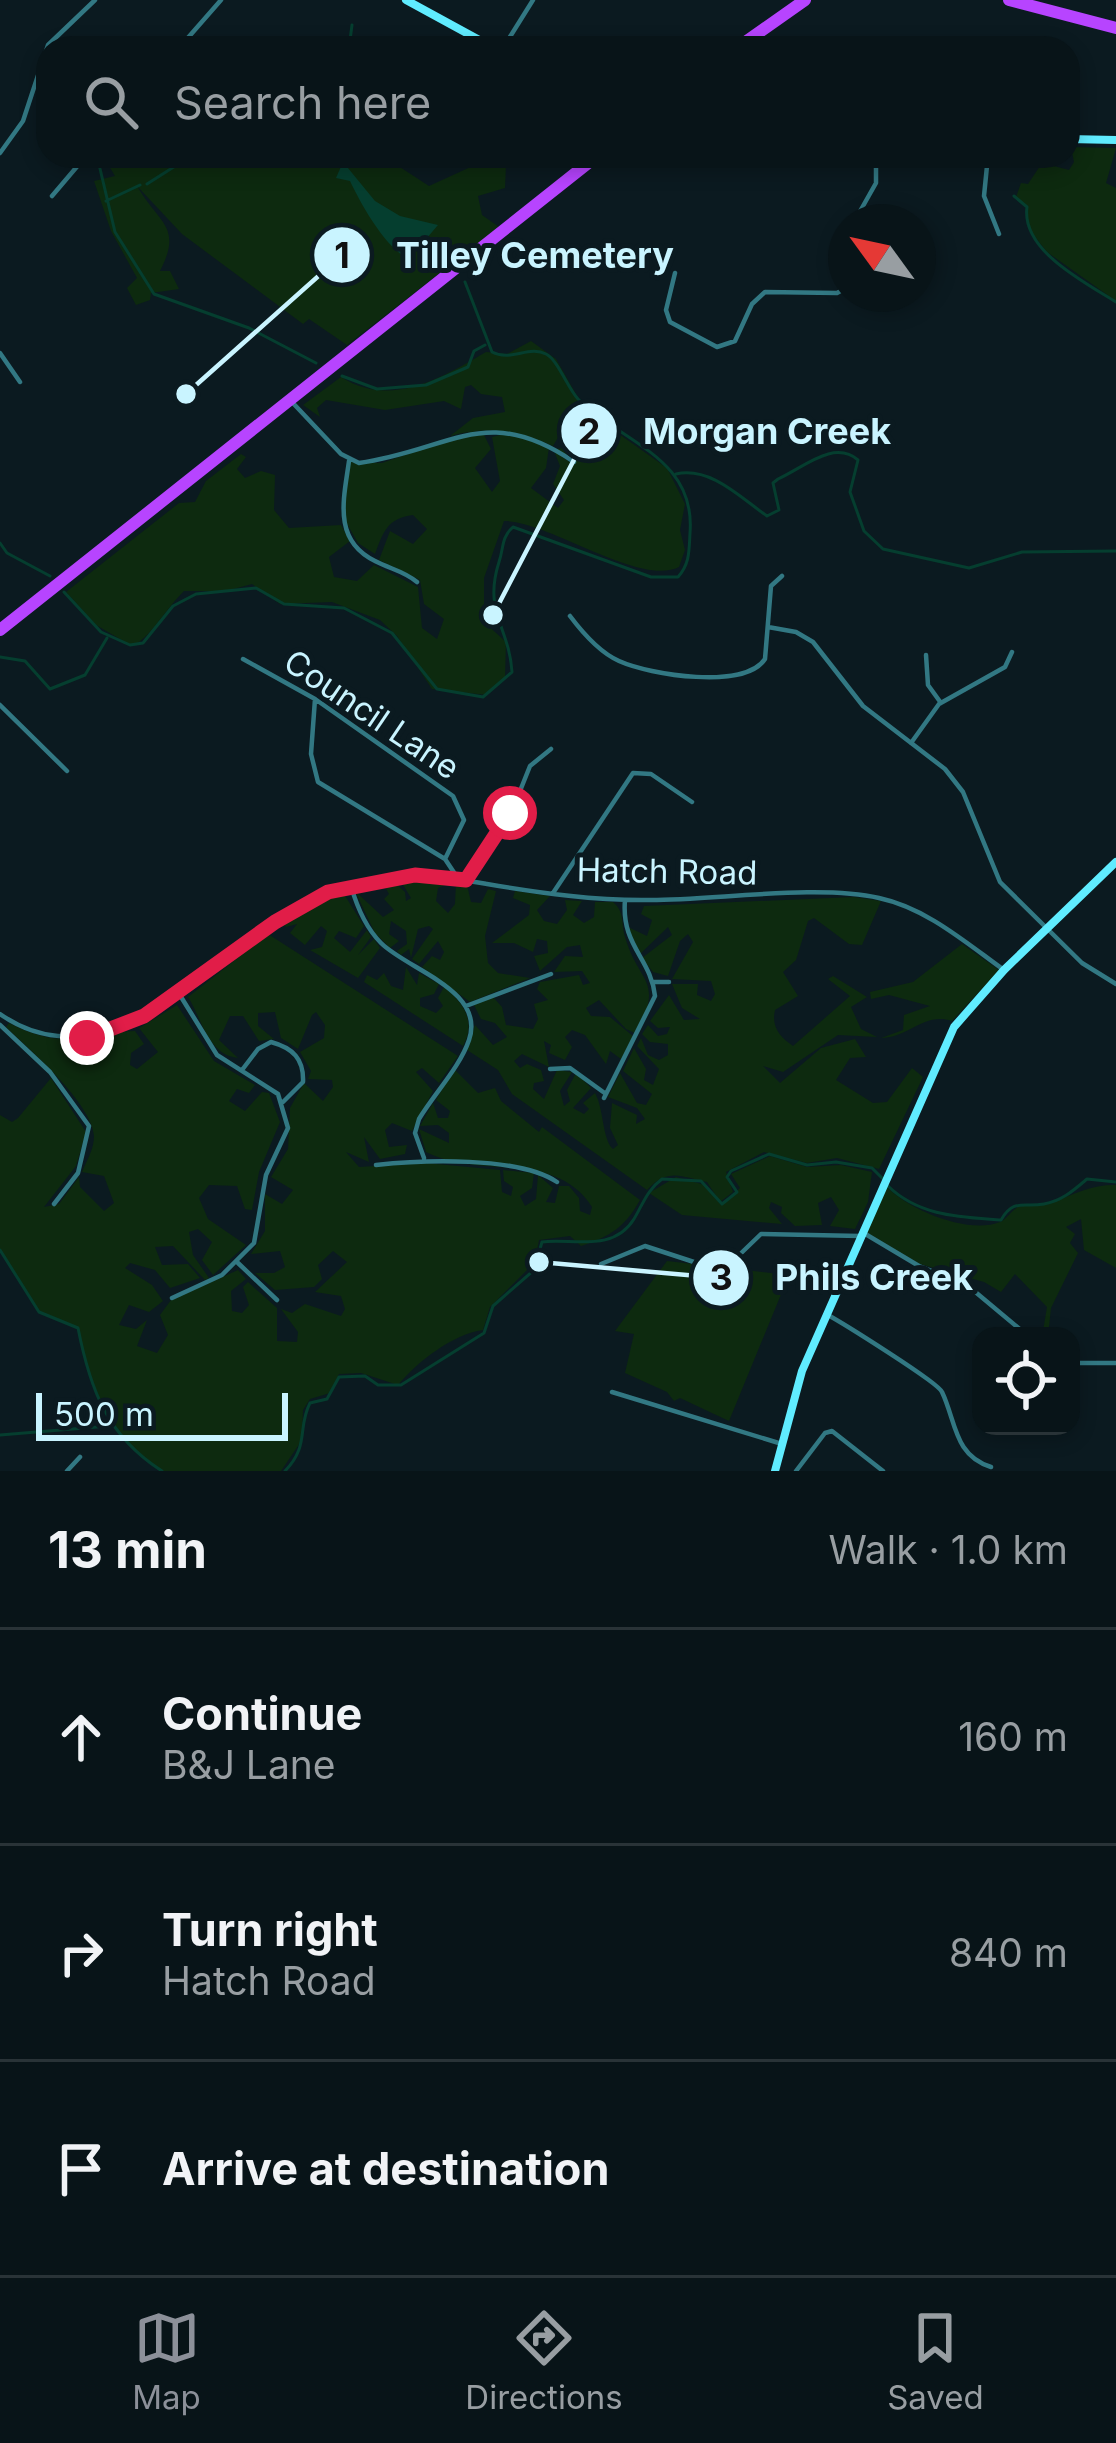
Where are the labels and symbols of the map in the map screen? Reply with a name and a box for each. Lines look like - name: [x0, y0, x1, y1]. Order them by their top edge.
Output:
- north arrow: [828, 204, 936, 312]
- callout: Tilley Cemetery: [312, 219, 698, 291]
- text: 1: [334, 233, 350, 277]
- text: Tilley Cemetery: [396, 233, 674, 277]
- callout: Morgan Creek: [559, 395, 915, 467]
- text: 2: [578, 409, 600, 453]
- text: Morgan Creek: [643, 409, 891, 453]
- street label: Council Lane: [277, 641, 467, 787]
- route start: [483, 786, 537, 840]
- street label: Hatch Road: [576, 849, 758, 893]
- route end: [60, 1011, 114, 1065]
- callout: Phils Creek: [691, 1242, 997, 1314]
- text: 3: [709, 1255, 733, 1299]
- text: Phils Creek: [775, 1255, 973, 1299]
- scale bar: [36, 1387, 288, 1440]

